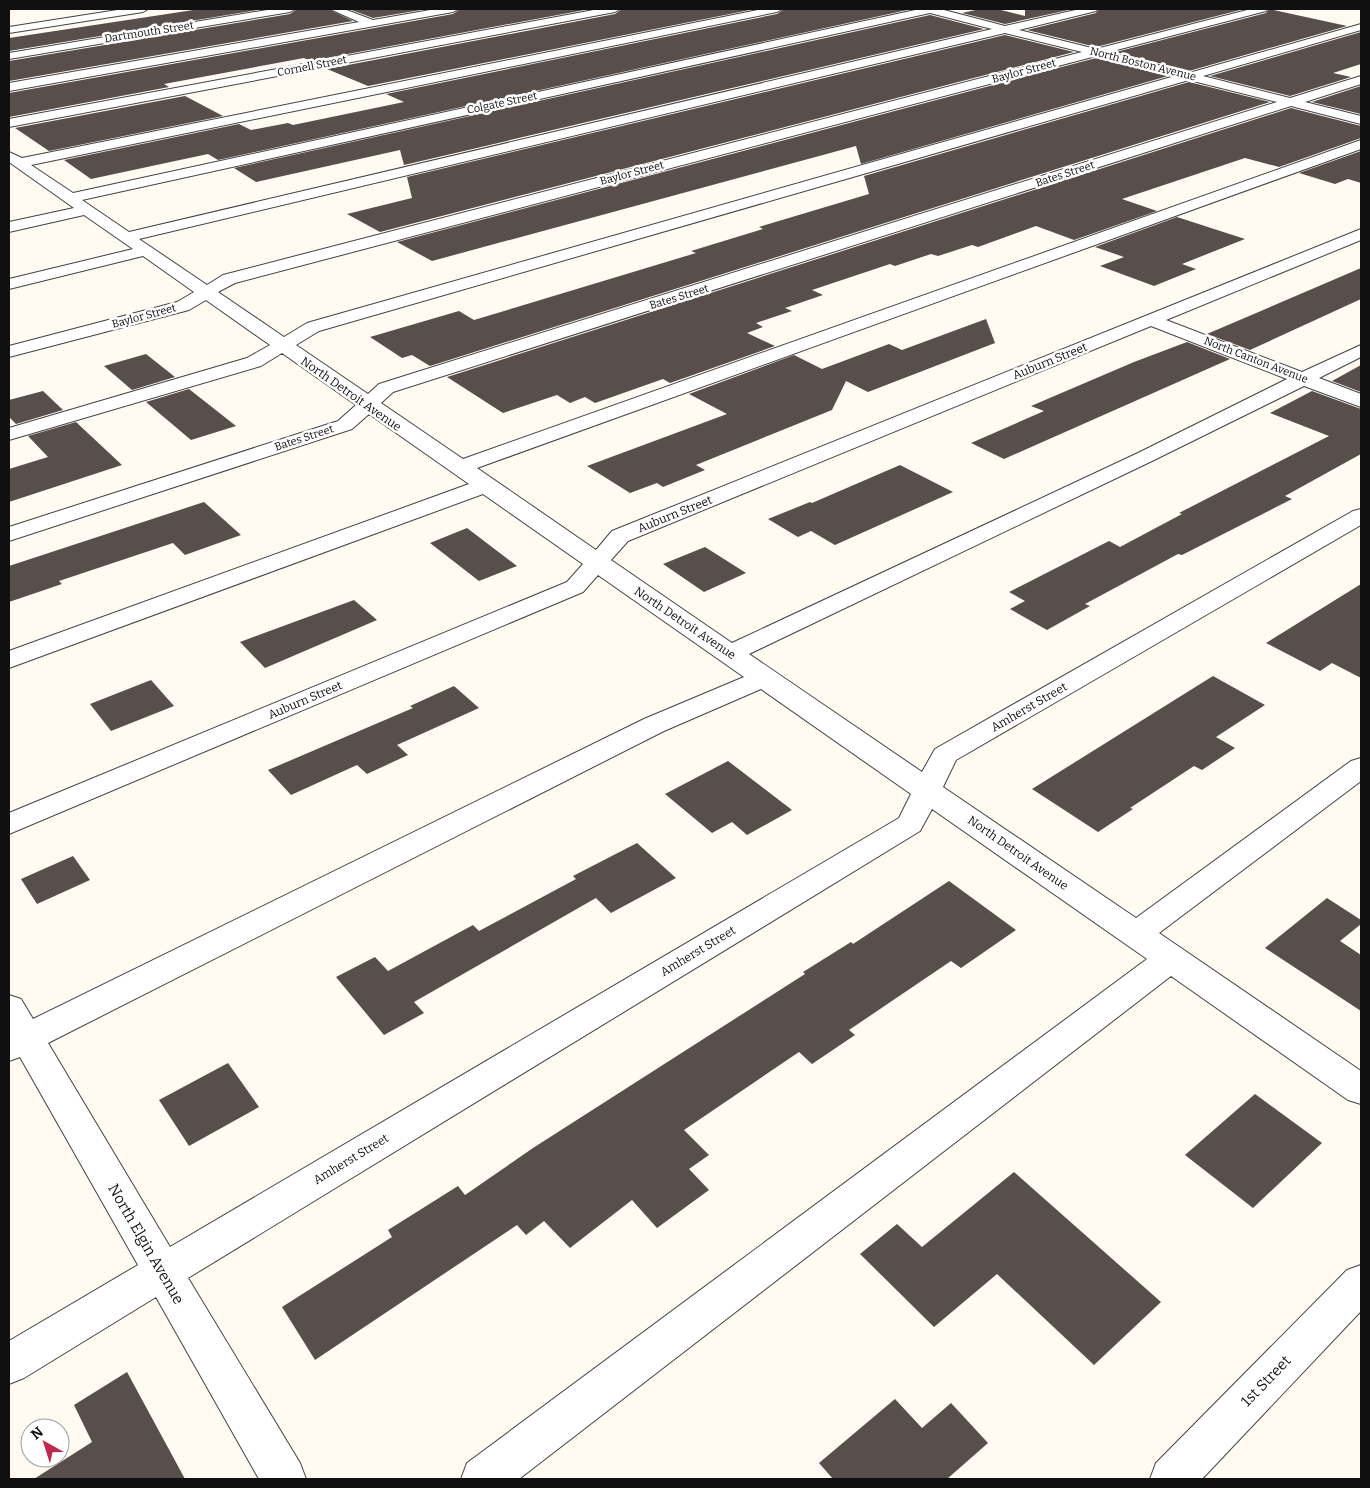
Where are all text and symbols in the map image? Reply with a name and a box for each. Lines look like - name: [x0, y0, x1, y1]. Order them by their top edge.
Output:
- street label: Dartmouth Street: [103, 19, 195, 45]
- street label: North Boston Avenue: [1088, 44, 1198, 84]
- street label: Cornell Street: [276, 53, 348, 79]
- street label: Baylor Street: [991, 56, 1057, 86]
- street label: Colgate Street: [466, 89, 538, 117]
- street label: Baylor Street: [599, 158, 665, 188]
- street label: Bates Street: [1034, 158, 1096, 190]
- street label: Bates Street: [648, 282, 710, 312]
- street label: Baylor Street: [111, 301, 177, 331]
- street label: North Canton Avenue: [1202, 334, 1310, 386]
- street label: Auburn Street: [1011, 339, 1090, 382]
- street label: North Detroit Avenue: [298, 354, 404, 434]
- street label: Bates Street: [273, 422, 335, 454]
- street label: Auburn Street: [636, 492, 715, 535]
- street label: North Detroit Avenue: [632, 584, 738, 662]
- street label: Auburn Street: [266, 678, 345, 722]
- street label: Amherst Street: [989, 679, 1070, 734]
- street label: North Detroit Avenue: [965, 813, 1071, 893]
- street label: Amherst Street: [658, 923, 739, 979]
- street label: Amherst Street: [311, 1131, 392, 1187]
- street label: North Elgin Avenue: [104, 1181, 188, 1307]
- street label: 1st Street: [1237, 1351, 1295, 1410]
- north arrow: [20, 1418, 70, 1468]
- text: N: [28, 1423, 47, 1443]

